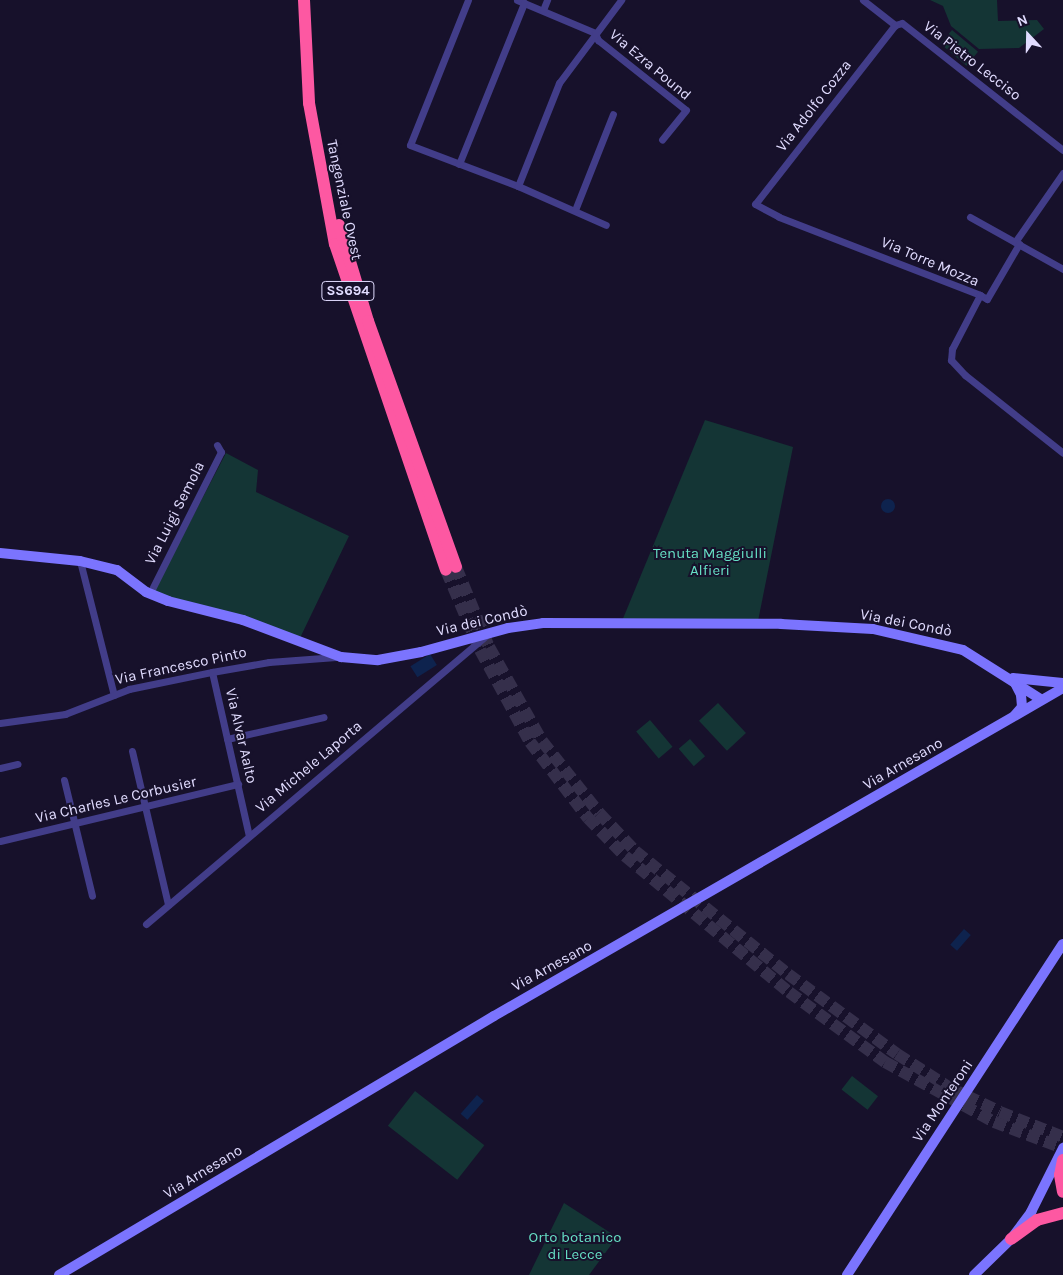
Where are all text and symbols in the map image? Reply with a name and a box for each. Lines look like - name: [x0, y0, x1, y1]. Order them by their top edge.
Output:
- north arrow: [1003, 10, 1053, 60]
- text: N: [1015, 11, 1030, 30]
- street label: Via Pietro Lecciso: [920, 17, 1024, 105]
- street label: Via Ezra Pound: [606, 26, 694, 104]
- street label: Via Adolfo Cozza: [773, 57, 855, 155]
- street label: Tangenziale Ovest: [322, 138, 366, 262]
- street label: Via Torre Mozza: [878, 233, 982, 291]
- road number: SS694: [320, 280, 376, 302]
- street label: Via Luigi Semola: [141, 458, 209, 568]
- park label: Tenuta Maggiulli Alfieri: [653, 544, 767, 579]
- street label: Via dei Condò: [435, 602, 529, 640]
- street label: Via dei Condò: [859, 605, 953, 641]
- street label: Via Francesco Pinto: [114, 643, 248, 689]
- street label: Via Alvar Aalto: [221, 687, 261, 785]
- street label: Via Michele Laporta: [252, 717, 366, 817]
- street label: Via Arnesano: [860, 734, 946, 794]
- street label: Via Charles Le Corbusier: [34, 773, 198, 827]
- street label: Via Arnesano: [509, 937, 595, 995]
- street label: Via Monteroni: [909, 1057, 977, 1145]
- street label: Via Arnesano: [160, 1141, 246, 1203]
- park label: Orto botanico di Lecce: [529, 1228, 621, 1263]

